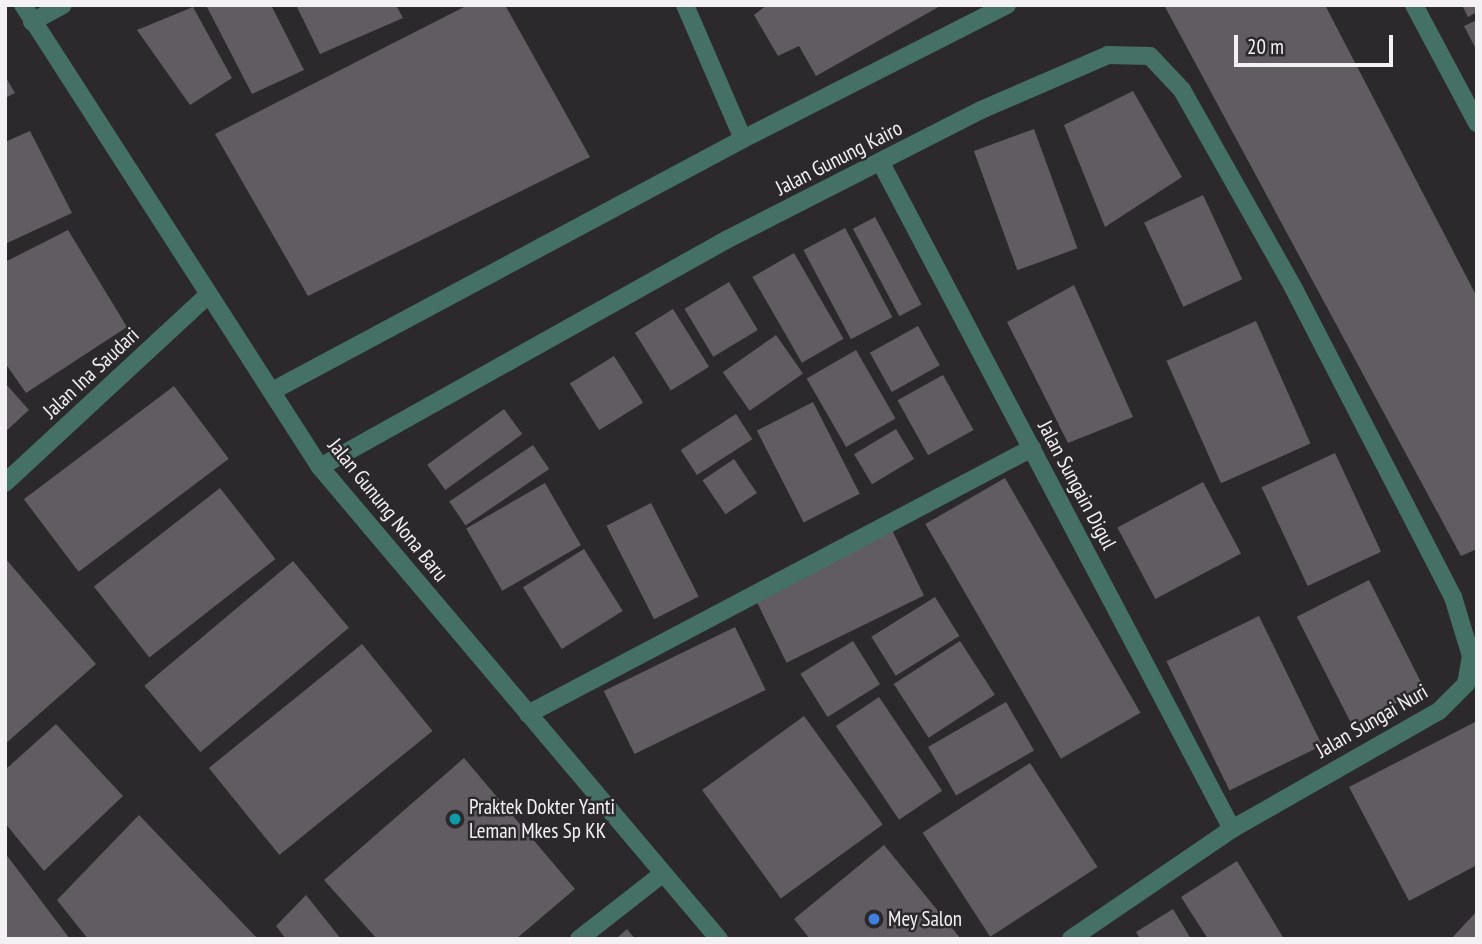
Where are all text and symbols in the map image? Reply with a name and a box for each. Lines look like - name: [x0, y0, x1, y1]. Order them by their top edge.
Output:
- scale bar: [1237, 21, 1396, 65]
- text: 20 m: [1247, 33, 1284, 60]
- street label: Jalan Gunung Kairo: [772, 115, 906, 201]
- street label: Jalan Ina Saudari: [38, 322, 144, 424]
- street label: Jalan Sungain Digul: [1033, 416, 1121, 554]
- street label: Jalan Gunung Nona Baru: [323, 433, 453, 587]
- street label: Jalan Sungai Nuri: [1312, 679, 1432, 763]
- place label: Praktek Dokter Yanti Leman Mkes Sp KK: [469, 794, 616, 844]
- marker: Praktek Dokter Yanti Leman Mkes Sp KK: [447, 811, 463, 827]
- place label: Mey Salon: [888, 906, 963, 932]
- marker: Mey Salon: [866, 911, 882, 927]

